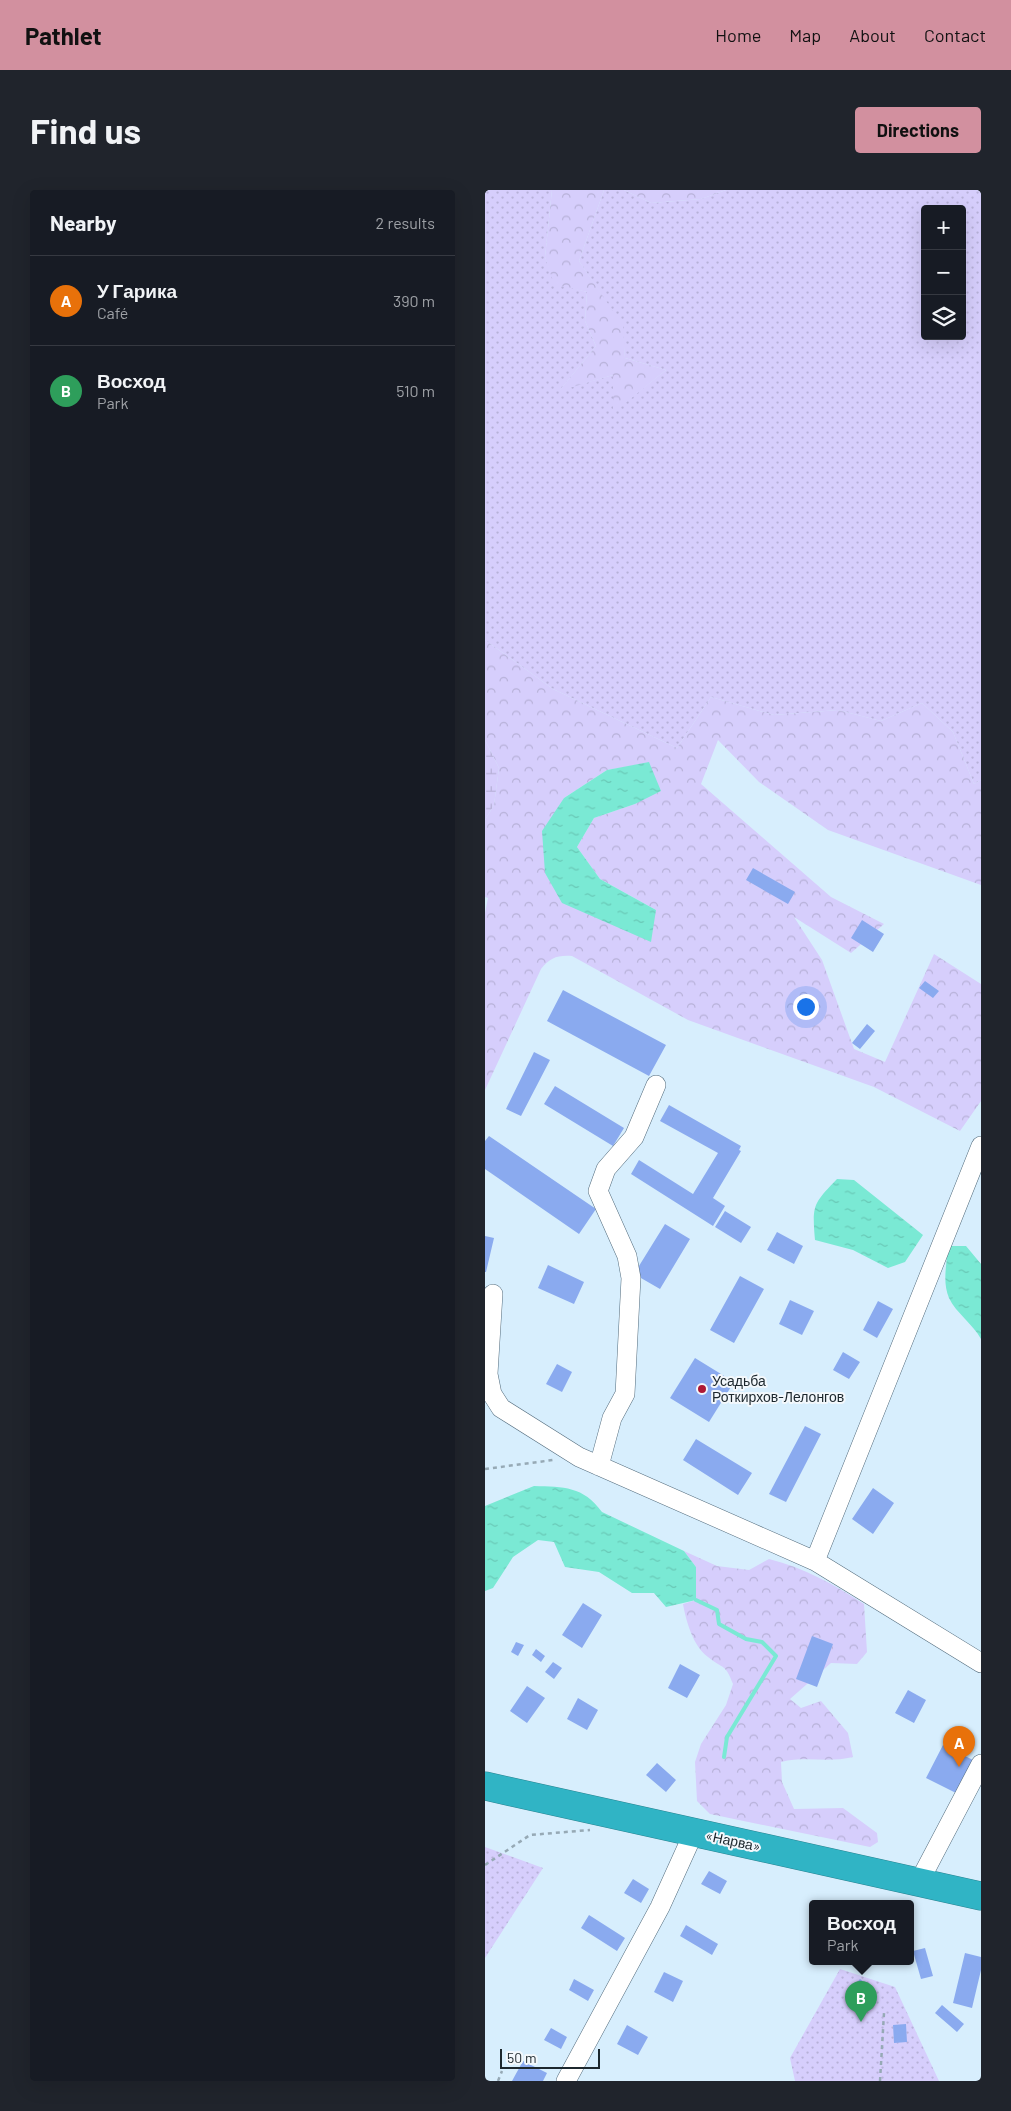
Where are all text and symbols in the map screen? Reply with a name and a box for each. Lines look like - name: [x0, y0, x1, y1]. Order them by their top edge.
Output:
- text: Pathlet: [25, 21, 102, 50]
- text: Home: [715, 24, 761, 46]
- text: Map: [789, 24, 821, 46]
- text: About: [849, 24, 896, 46]
- text: Contact: [924, 24, 986, 46]
- button: Directions: [855, 107, 981, 153]
- text: Find us: [30, 109, 141, 151]
- map controls: [921, 205, 966, 340]
- button: +: [921, 205, 966, 250]
- text: Nearby: [50, 210, 116, 235]
- text: 2 results: [376, 213, 435, 232]
- button: −: [921, 250, 966, 295]
- text: У Гарика: [97, 279, 177, 302]
- text: A: [61, 291, 71, 310]
- text: 390 m: [393, 291, 435, 310]
- button: layers: [921, 295, 966, 340]
- text: Café: [97, 303, 128, 322]
- text: Восход: [97, 369, 166, 392]
- text: B: [61, 381, 71, 400]
- text: 510 m: [396, 381, 435, 400]
- text: Park: [97, 393, 128, 412]
- your location: [793, 994, 819, 1020]
- place label: Усадьба Роткирхов-Лелонгов: [712, 1372, 844, 1405]
- marker: Усадьба Роткирхов-Лелонгов: [696, 1383, 708, 1395]
- pin: A: [943, 1726, 975, 1767]
- street label: «Нарва»: [704, 1826, 762, 1855]
- popup: [809, 1900, 914, 1965]
- text: Восход: [827, 1911, 896, 1934]
- text: Park: [827, 1935, 859, 1954]
- pin: B: [845, 1981, 877, 2022]
- scale bar: [500, 2046, 600, 2069]
- text: 50 m: [507, 2049, 536, 2066]

